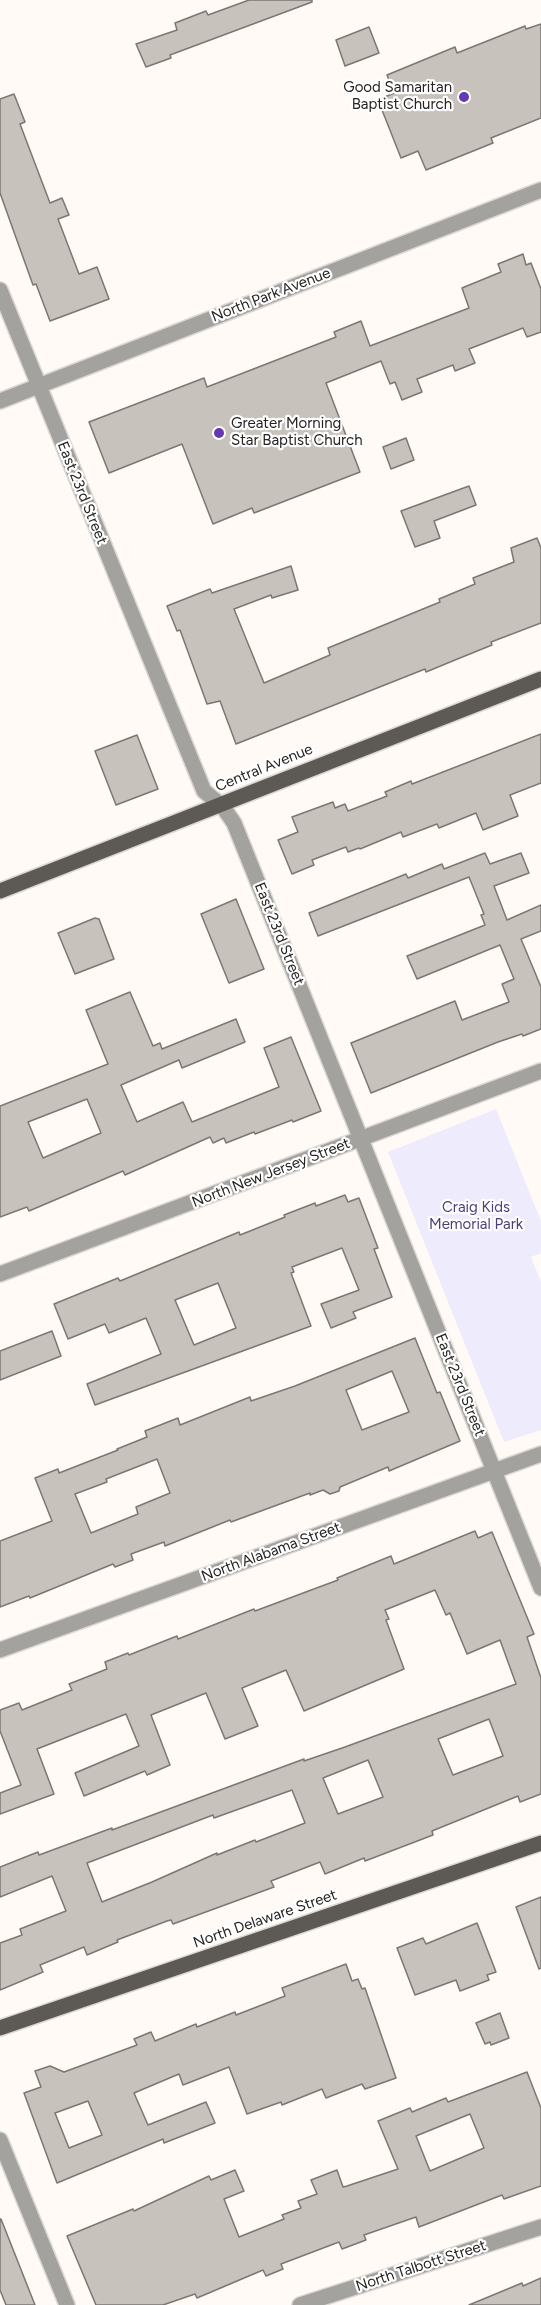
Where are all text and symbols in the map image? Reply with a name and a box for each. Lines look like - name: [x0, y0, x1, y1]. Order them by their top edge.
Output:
- place label: Good Samaritan Baptist Church: [343, 79, 452, 114]
- marker: Good Samaritan Baptist Church: [457, 90, 471, 104]
- street label: North Park Avenue: [209, 264, 333, 326]
- place label: Greater Morning Star Baptist Church: [231, 415, 363, 450]
- marker: Greater Morning Star Baptist Church: [212, 426, 226, 440]
- street label: East 23rd Street: [53, 439, 111, 547]
- street label: Central Avenue: [213, 740, 315, 796]
- street label: East 23rd Street: [250, 880, 308, 988]
- street label: North New Jersey Street: [189, 1135, 353, 1211]
- park label: Craig Kids Memorial Park: [429, 1199, 523, 1234]
- street label: East 23rd Street: [431, 1331, 489, 1439]
- street label: North Alabama Street: [199, 1518, 343, 1586]
- street label: North Delaware Street: [191, 1886, 339, 1952]
- street label: North Talbott Street: [354, 2236, 488, 2296]

